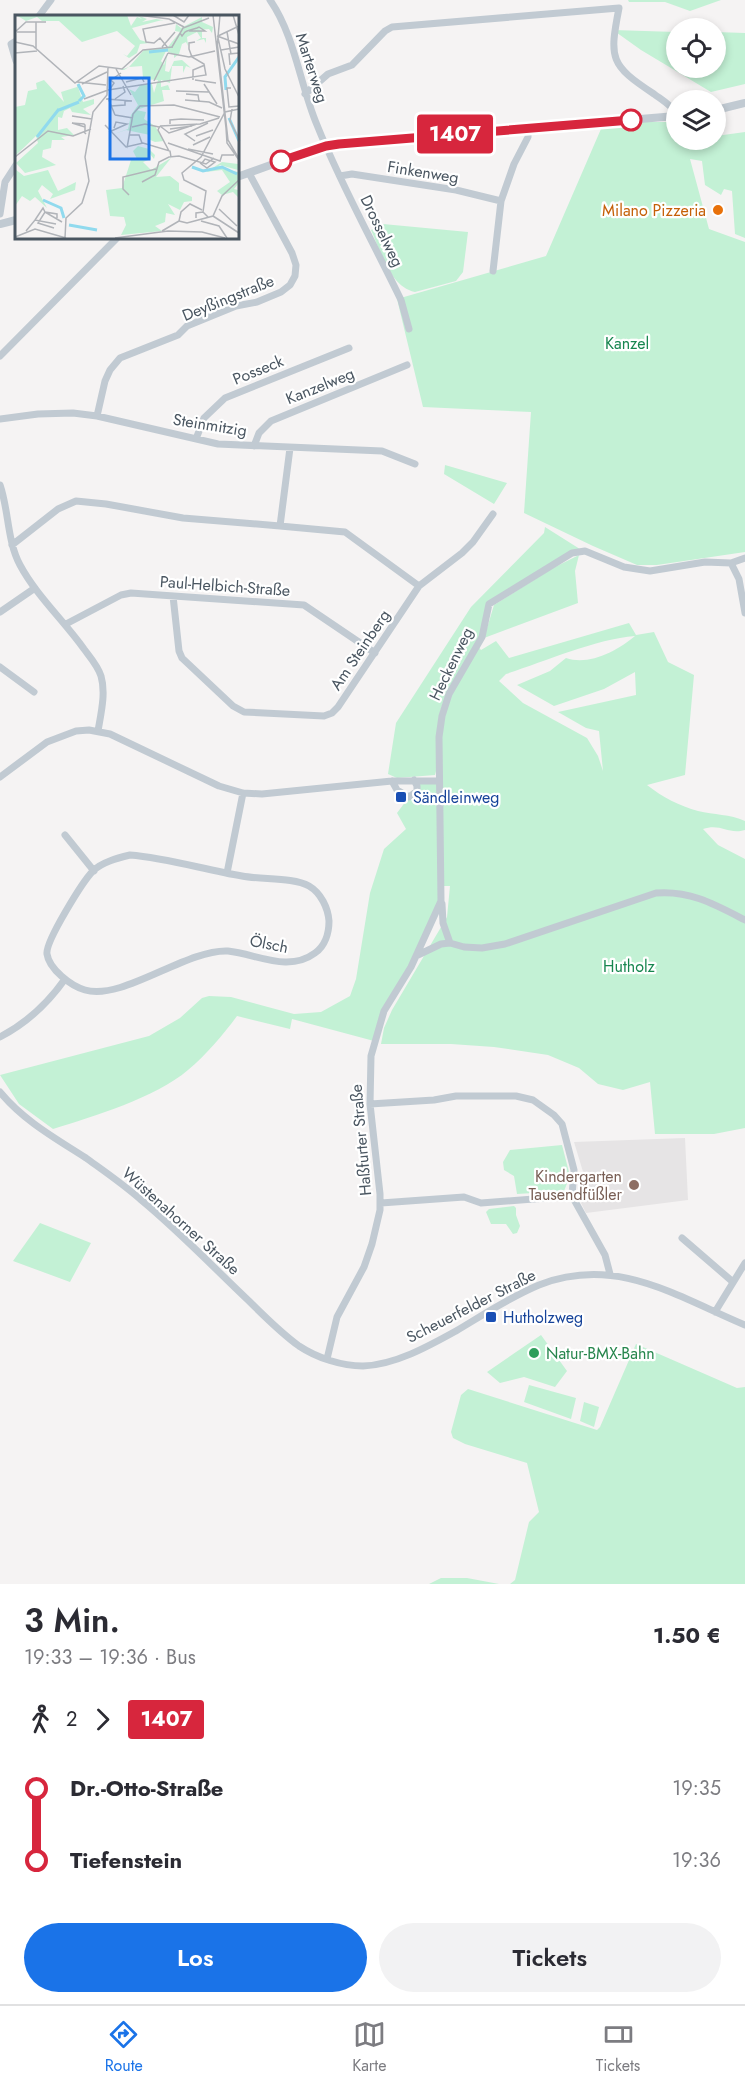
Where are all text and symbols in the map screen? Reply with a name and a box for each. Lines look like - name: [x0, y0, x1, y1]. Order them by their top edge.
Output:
- inset map: [15, 15, 238, 238]
- map controls: [666, 18, 726, 150]
- button: locate: [666, 18, 726, 78]
- street label: Marterweg: [290, 30, 334, 106]
- button: layers: [666, 90, 726, 150]
- unlabelled marker: [620, 109, 642, 131]
- line badge: 1407: [413, 114, 497, 154]
- text: 1407: [429, 119, 481, 149]
- unlabelled marker: [270, 150, 292, 172]
- street label: Finkenweg: [386, 155, 460, 189]
- street label: Drosselweg: [355, 191, 409, 271]
- place label: Milano Pizzeria: [602, 199, 706, 222]
- marker: Milano Pizzeria: [711, 203, 725, 217]
- street label: Deyßingstraße: [179, 269, 277, 327]
- park label: Kanzel: [605, 332, 649, 355]
- street label: Posseck: [229, 349, 288, 391]
- street label: Kanzelweg: [282, 362, 358, 410]
- street label: Steinmitzig: [171, 408, 249, 442]
- street label: Paul-Helbich-Straße: [159, 570, 291, 602]
- street label: Am Steinberg: [324, 605, 396, 695]
- street label: Heckenweg: [423, 624, 479, 704]
- place label: Sändleinweg: [413, 786, 499, 809]
- marker: Sändleinweg: [394, 790, 408, 804]
- street label: Ölsch: [248, 929, 290, 959]
- park label: Hutholz: [603, 955, 656, 978]
- street label: Haßfurter Straße: [345, 1083, 377, 1197]
- street label: Wüstenahorner Straße: [117, 1162, 245, 1280]
- place label: Kindergarten Tausendfüßler: [528, 1165, 623, 1206]
- marker: Kindergarten Tausendfüßler: [627, 1178, 641, 1192]
- street label: Scheuerfelder Straße: [402, 1263, 540, 1349]
- place label: Hutholzweg: [503, 1306, 583, 1329]
- marker: Hutholzweg: [484, 1310, 498, 1324]
- place label: Natur-BMX-Bahn: [546, 1342, 655, 1365]
- marker: Natur-BMX-Bahn: [527, 1346, 541, 1360]
- text: 3 Min.: [24, 1597, 120, 1644]
- text: 1.50 €: [653, 1619, 721, 1651]
- text: 19:33 – 19:36 · Bus: [24, 1643, 196, 1672]
- icon: walk: [24, 1703, 57, 1736]
- icon: forward: [86, 1703, 119, 1736]
- text: 1407: [140, 1704, 192, 1734]
- text: 2: [66, 1705, 77, 1734]
- text: Dr.-Otto-Straße: [70, 1772, 223, 1804]
- text: 19:35: [672, 1774, 721, 1803]
- text: Tiefenstein: [70, 1844, 182, 1876]
- text: 19:36: [672, 1846, 721, 1875]
- button: Los: [24, 1923, 367, 1992]
- button: Tickets: [379, 1923, 721, 1992]
- tab: Route: [105, 2018, 143, 2077]
- tab: Karte: [352, 2018, 386, 2077]
- tab: Tickets: [596, 2018, 640, 2077]

